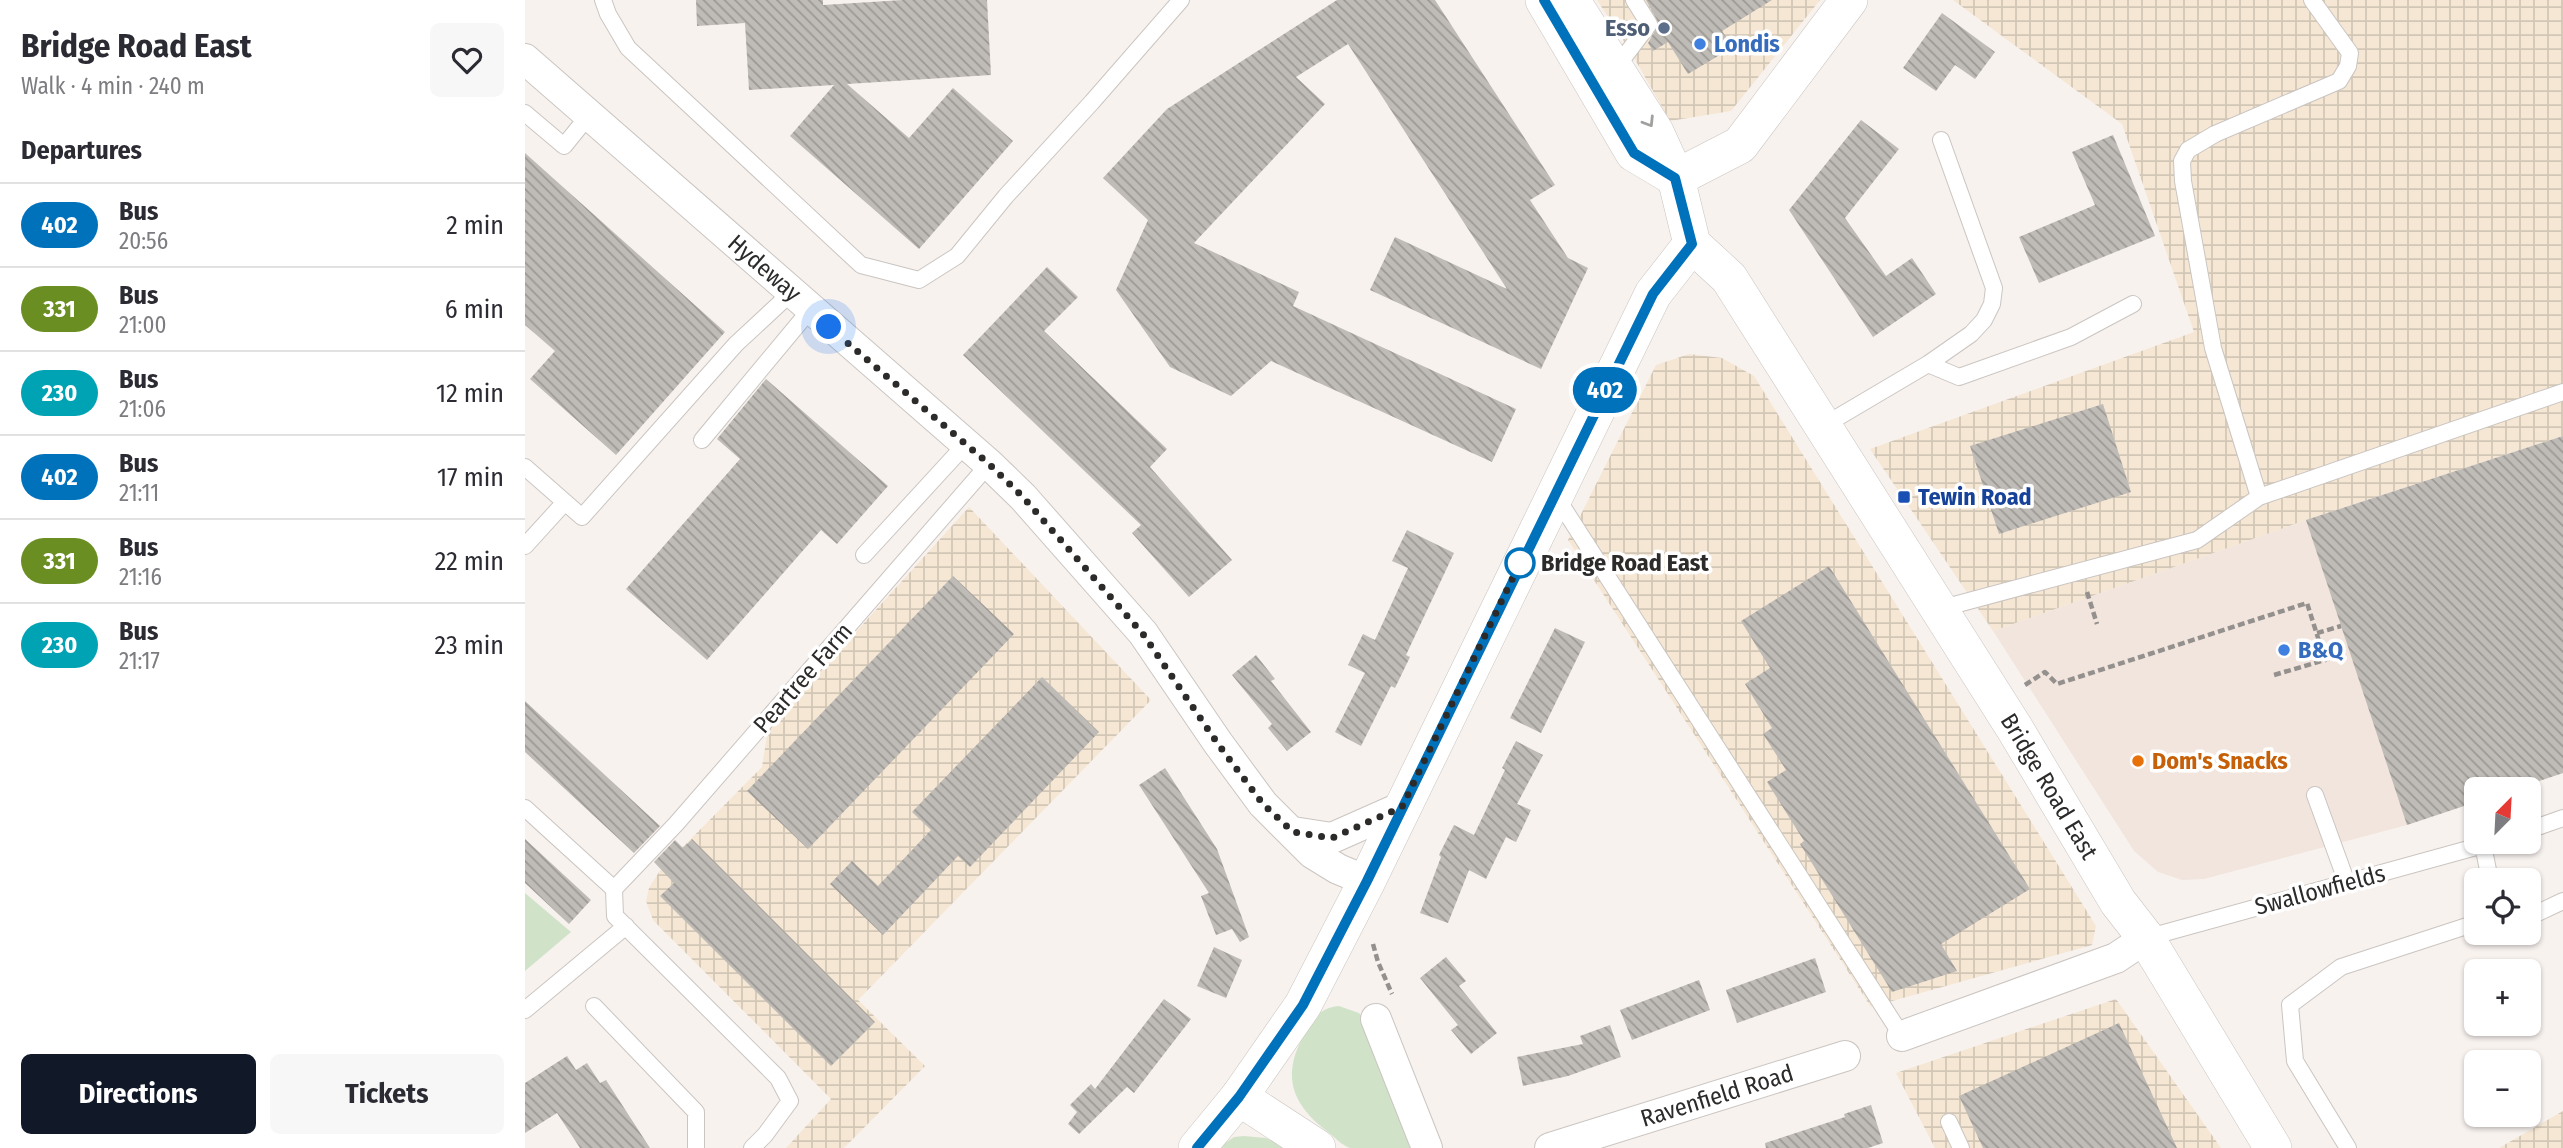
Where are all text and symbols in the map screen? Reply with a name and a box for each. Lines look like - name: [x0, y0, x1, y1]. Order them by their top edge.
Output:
- place label: Esso: [1605, 14, 1650, 42]
- marker: Esso: [1656, 20, 1672, 36]
- button: heart: [430, 23, 504, 97]
- text: Bridge Road East: [21, 26, 252, 66]
- place label: Londis: [1714, 30, 1780, 58]
- marker: Londis: [1692, 36, 1708, 52]
- text: Walk · 4 min · 240 m: [21, 72, 205, 100]
- one-way arrow: [1640, 114, 1653, 127]
- text: Departures: [21, 135, 142, 166]
- text: Bus: [119, 196, 158, 227]
- text: 2 min: [446, 210, 504, 241]
- text: 402: [41, 211, 78, 239]
- text: 20:56: [119, 227, 168, 255]
- street label: Hydeway: [722, 229, 807, 308]
- text: Bus: [119, 280, 158, 311]
- text: 6 min: [445, 294, 504, 325]
- text: 331: [43, 295, 76, 323]
- your location: [811, 309, 846, 344]
- text: 21:00: [119, 311, 166, 339]
- text: Bus: [119, 364, 158, 395]
- line badge: 402: [1565, 367, 1645, 413]
- text: 402: [1587, 376, 1623, 404]
- text: 12 min: [436, 378, 504, 409]
- text: 230: [42, 379, 77, 407]
- text: 21:06: [119, 395, 166, 423]
- text: Bus: [119, 448, 158, 479]
- text: 17 min: [437, 462, 504, 493]
- text: 402: [41, 463, 78, 491]
- text: 21:11: [119, 479, 159, 507]
- place label: Tewin Road: [1918, 483, 2032, 511]
- marker: Tewin Road: [1896, 489, 1912, 505]
- text: Bus: [119, 532, 158, 563]
- text: 22 min: [435, 546, 504, 577]
- text: 331: [43, 547, 76, 575]
- marker: Bridge Road East: [1505, 548, 1535, 578]
- place label: Bridge Road East: [1541, 549, 1709, 577]
- text: 21:16: [119, 563, 162, 591]
- text: Bus: [119, 616, 158, 647]
- street label: Peartree Farm: [748, 617, 858, 739]
- text: 23 min: [435, 630, 504, 661]
- text: 230: [42, 631, 77, 659]
- place label: B&Q: [2298, 636, 2344, 664]
- marker: B&Q: [2276, 642, 2292, 658]
- text: 21:17: [119, 647, 160, 675]
- street label: Bridge Road East: [1995, 708, 2103, 865]
- place label: Dom's Snacks: [2152, 747, 2288, 775]
- marker: Dom's Snacks: [2130, 753, 2146, 769]
- north arrow: [2464, 777, 2541, 854]
- map controls: [2464, 777, 2541, 1127]
- street label: Swallowfields: [2252, 859, 2388, 921]
- button: locate: [2464, 868, 2541, 945]
- button: +: [2464, 959, 2541, 1036]
- button: −: [2464, 1050, 2541, 1127]
- button: Directions: [21, 1054, 256, 1134]
- button: Tickets: [270, 1054, 504, 1134]
- street label: Ravenfield Road: [1637, 1059, 1797, 1133]

